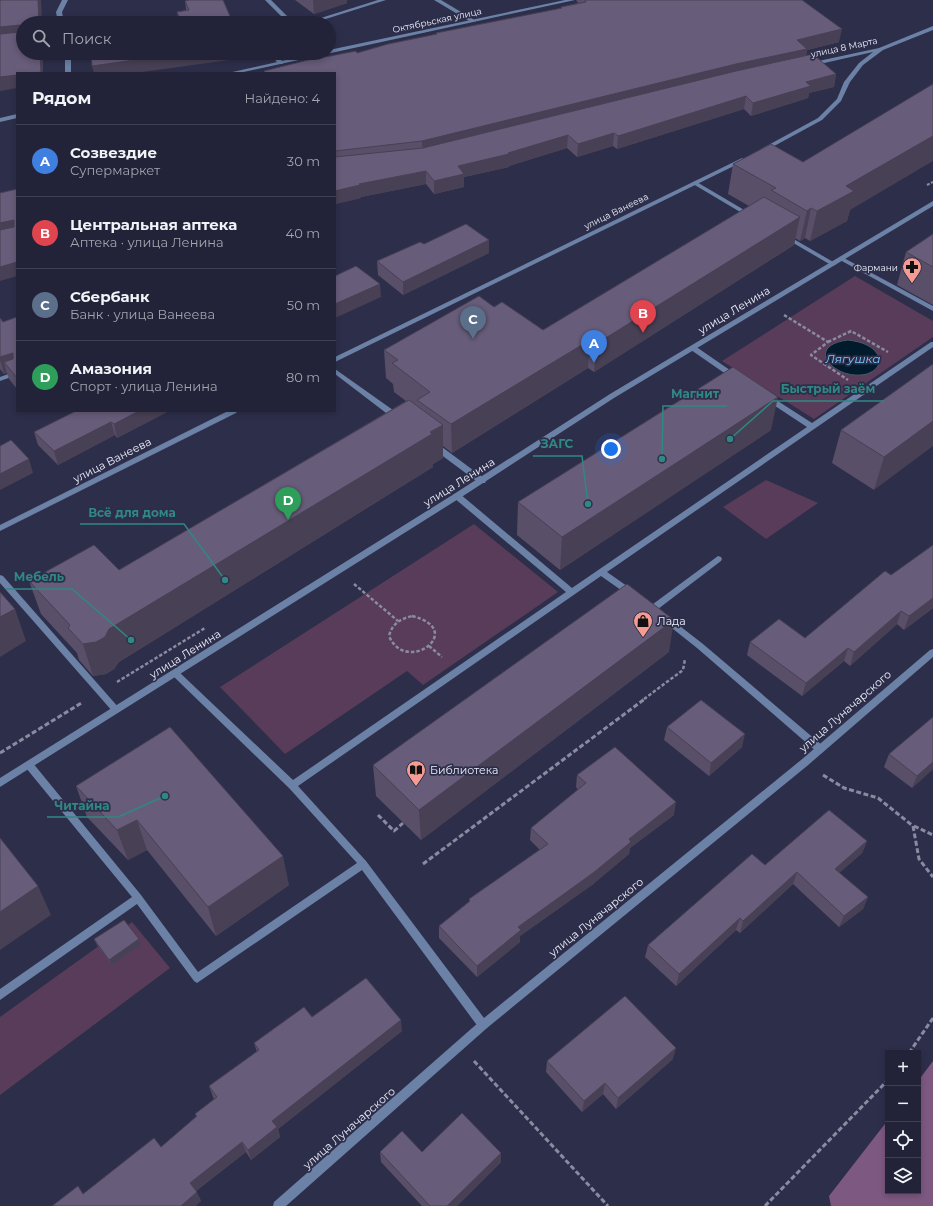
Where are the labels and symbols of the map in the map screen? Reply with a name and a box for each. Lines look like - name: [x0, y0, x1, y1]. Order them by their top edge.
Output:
- street label: Октябрьская улица: [391, 5, 483, 35]
- street label: улица 8 Марта: [809, 35, 878, 60]
- street label: улица Ванеева: [581, 191, 650, 232]
- pharmacy icon: Фармани: [901, 256, 923, 284]
- place label: Фармани: [854, 262, 898, 273]
- street label: улица Ленина: [695, 283, 773, 338]
- pin: B: [630, 300, 656, 333]
- pin: C: [460, 306, 486, 339]
- pin: A: [581, 330, 607, 363]
- water label: Лягушка: [824, 351, 881, 366]
- callout: Быстрый заём: [773, 377, 884, 401]
- text: Быстрый заём: [781, 381, 875, 396]
- callout: Магнит: [663, 382, 727, 406]
- text: Магнит: [671, 386, 720, 401]
- callout: ЗАГС: [533, 432, 582, 456]
- street label: улица Ванеева: [70, 434, 153, 486]
- text: ЗАГС: [540, 436, 573, 451]
- your location: [601, 439, 621, 459]
- street label: улица Ленина: [420, 454, 497, 510]
- pin: D: [275, 487, 301, 520]
- callout: Всё для дома: [80, 500, 184, 524]
- text: Всё для дома: [88, 505, 176, 520]
- callout: Мебель: [6, 565, 72, 589]
- text: Мебель: [14, 569, 64, 584]
- shop icon: Лада: [632, 610, 654, 638]
- place label: Лада: [657, 614, 686, 628]
- street label: улица Ленина: [146, 626, 223, 682]
- street label: улица Луначарского: [795, 667, 894, 756]
- library icon: Библиотека: [405, 759, 427, 787]
- place label: Библиотека: [430, 763, 499, 777]
- callout: Читайна: [47, 793, 118, 817]
- text: Читайна: [54, 798, 110, 813]
- street label: улица Луначарского: [545, 875, 646, 960]
- street label: улица Луначарского: [299, 1084, 398, 1173]

